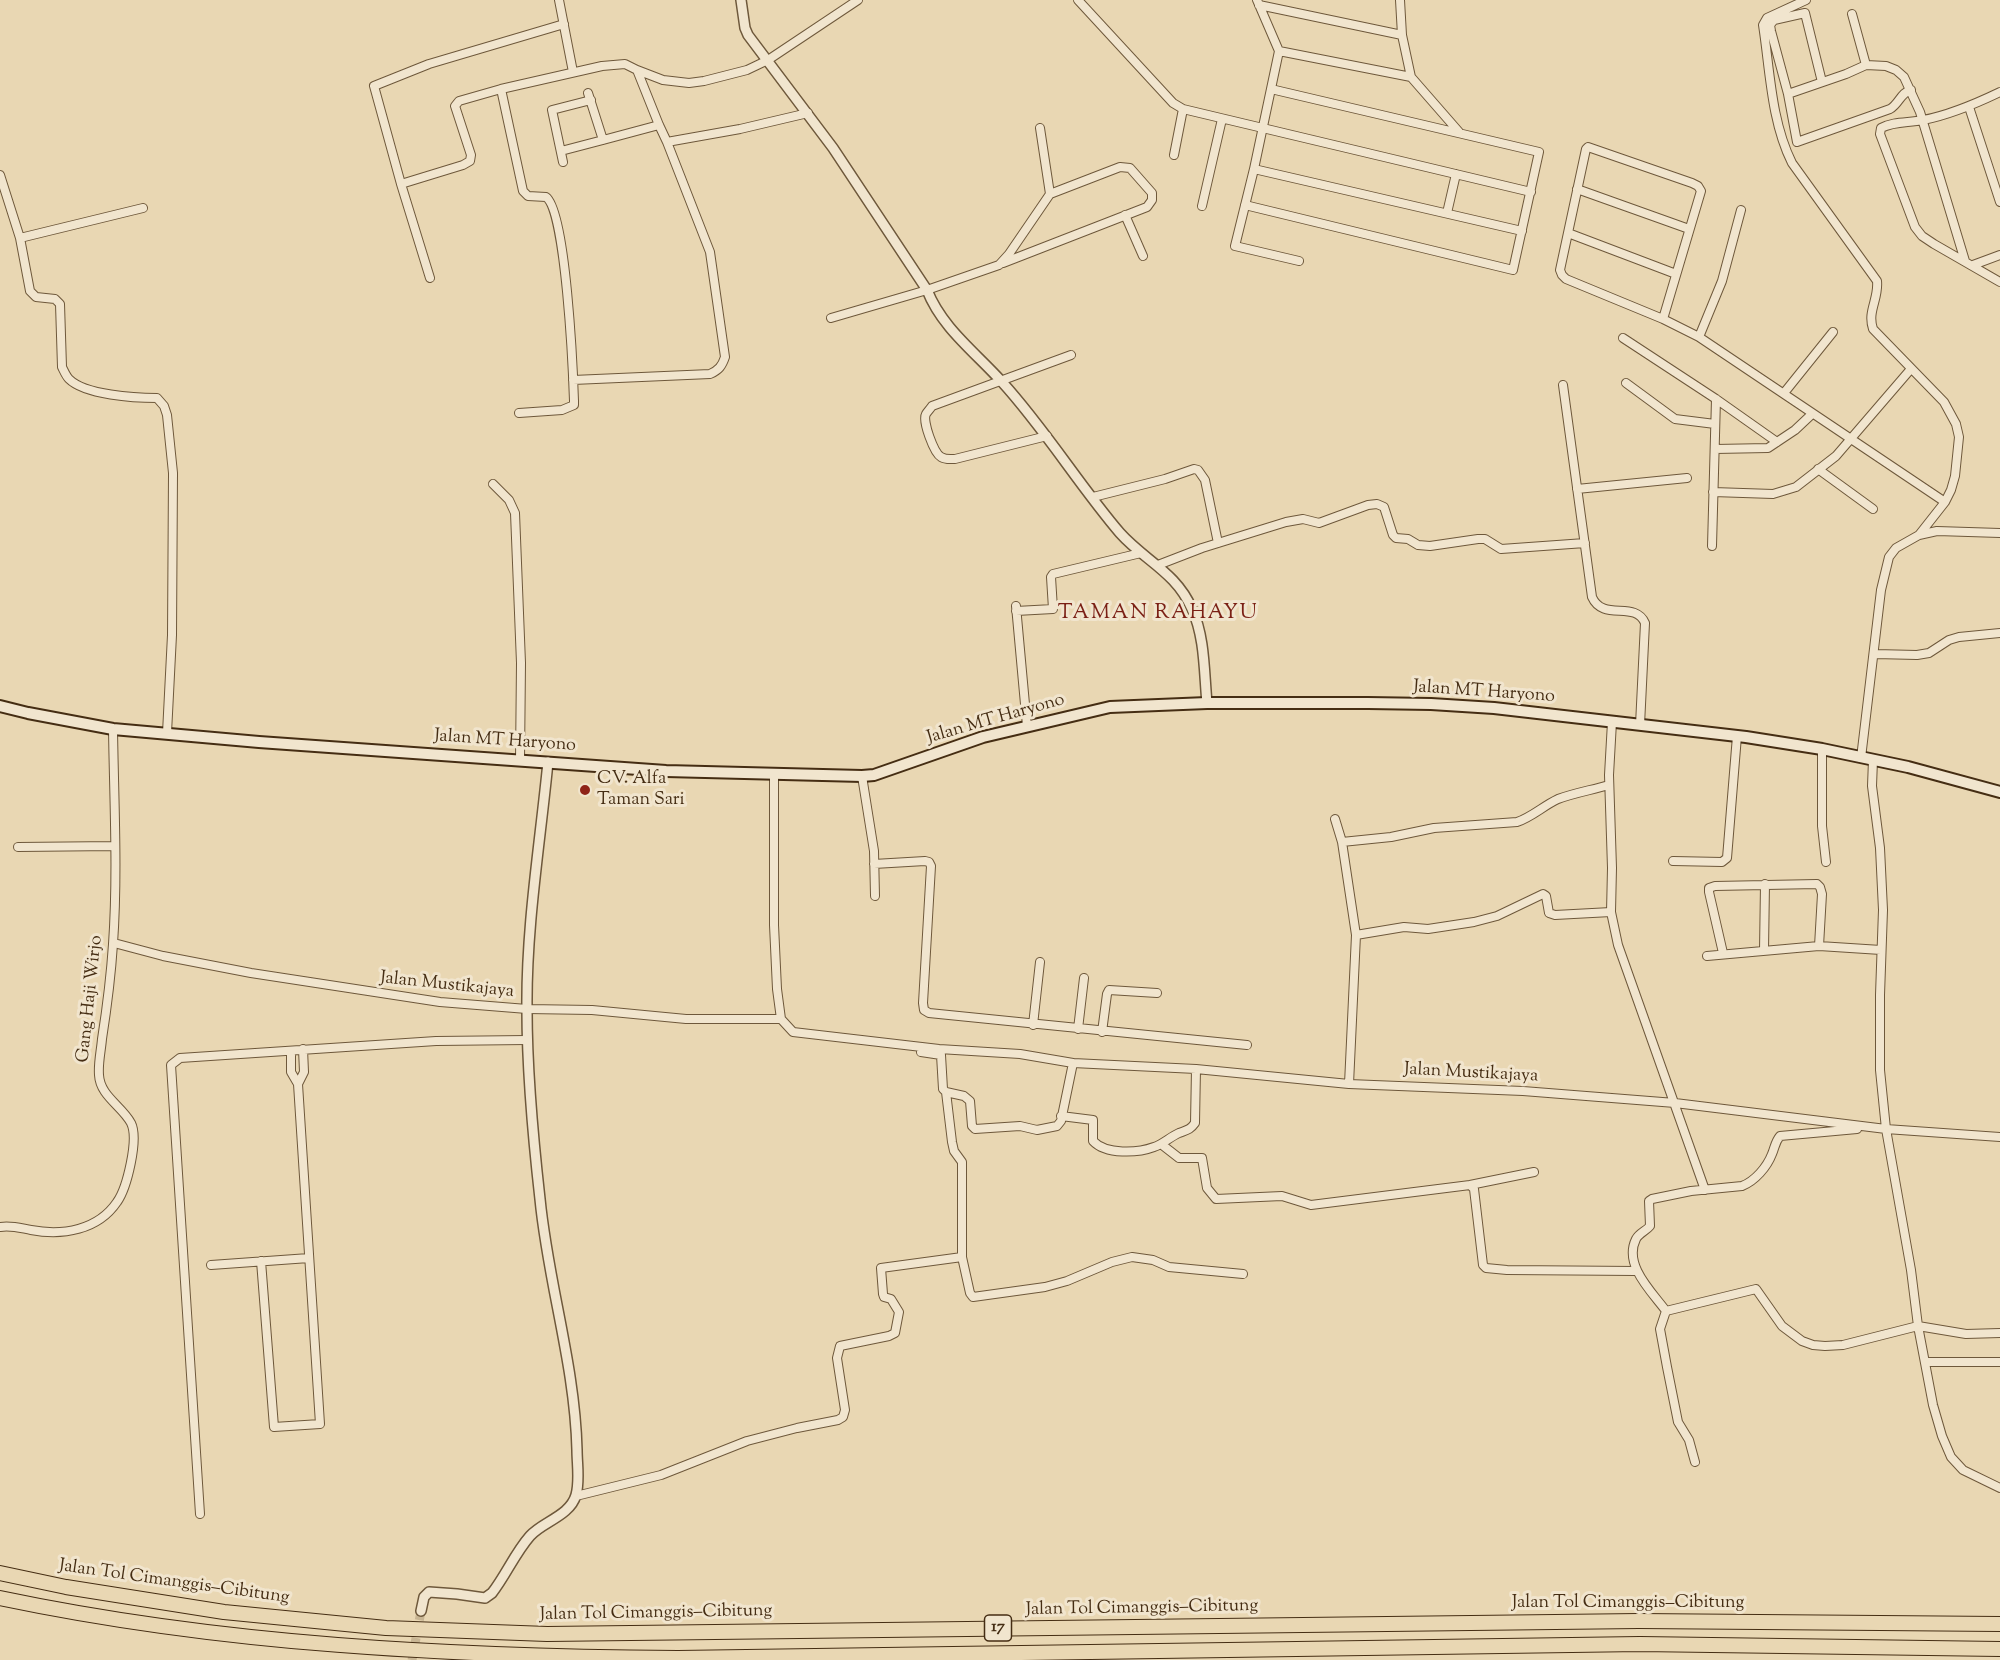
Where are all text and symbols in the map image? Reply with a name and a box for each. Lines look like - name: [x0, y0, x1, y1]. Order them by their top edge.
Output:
- district label: TAMAN RAHAYU: [1058, 601, 1258, 627]
- street label: Jalan MT Haryono: [1412, 677, 1556, 709]
- street label: Jalan MT Haryono: [925, 690, 1067, 750]
- street label: Jalan MT Haryono: [433, 726, 577, 758]
- place label: CV. Alfa Taman Sari: [597, 769, 685, 812]
- marker: CV. Alfa Taman Sari: [578, 783, 592, 797]
- street label: Gang Haji Wirjo: [74, 934, 108, 1064]
- street label: Jalan Mustikajaya: [379, 968, 515, 1004]
- street label: Jalan Mustikajaya: [1403, 1060, 1539, 1088]
- street label: Jalan Tol Cimanggis–Cibitung: [57, 1556, 291, 1610]
- street label: Jalan Tol Cimanggis–Cibitung: [1512, 1593, 1744, 1615]
- street label: Jalan Tol Cimanggis–Cibitung: [1026, 1596, 1258, 1622]
- street label: Jalan Tol Cimanggis–Cibitung: [540, 1601, 772, 1627]
- road number: 17: [984, 1615, 1012, 1641]

